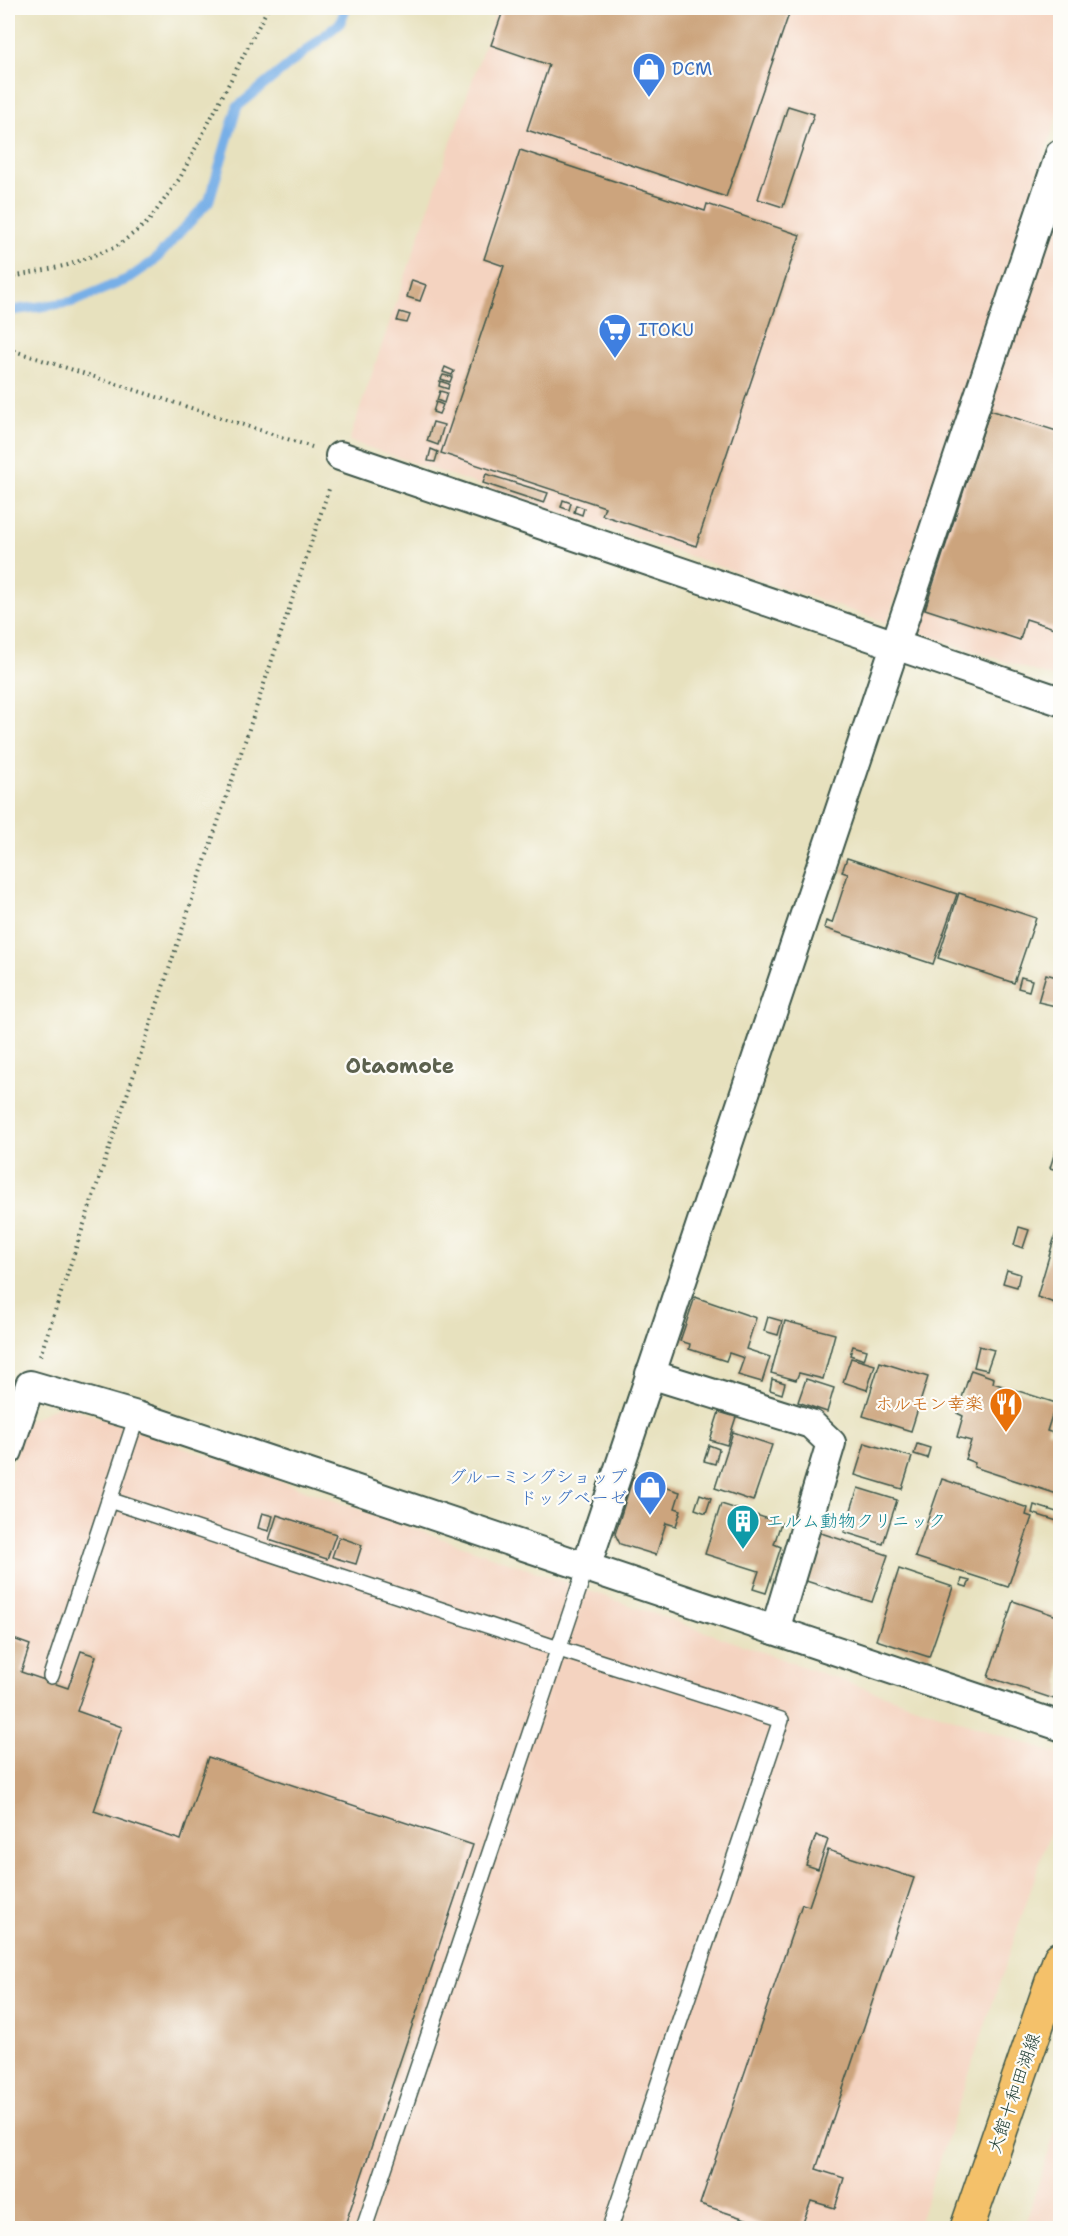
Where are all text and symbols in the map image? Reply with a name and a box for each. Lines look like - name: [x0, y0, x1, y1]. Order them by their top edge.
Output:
- shop icon: DCM: [631, 51, 667, 98]
- place label: DCM: [672, 57, 712, 81]
- supermarket icon: ITOKU: [597, 312, 633, 359]
- place label: ITOKU: [638, 318, 694, 342]
- district label: Otaomote: [346, 1052, 454, 1080]
- restaurant icon: ホルモン幸楽: [988, 1386, 1024, 1433]
- place label: ホルモン幸楽: [875, 1392, 983, 1416]
- place label: グルーミングショップ ドッグベーゼ: [448, 1465, 627, 1510]
- shop icon: グルーミングショップ ドッグベーゼ: [632, 1469, 668, 1516]
- building icon: エルム動物クリニック: [725, 1503, 761, 1550]
- place label: エルム動物クリニック: [766, 1509, 946, 1533]
- street label: 大館十和田湖線: [982, 2030, 1046, 2156]

